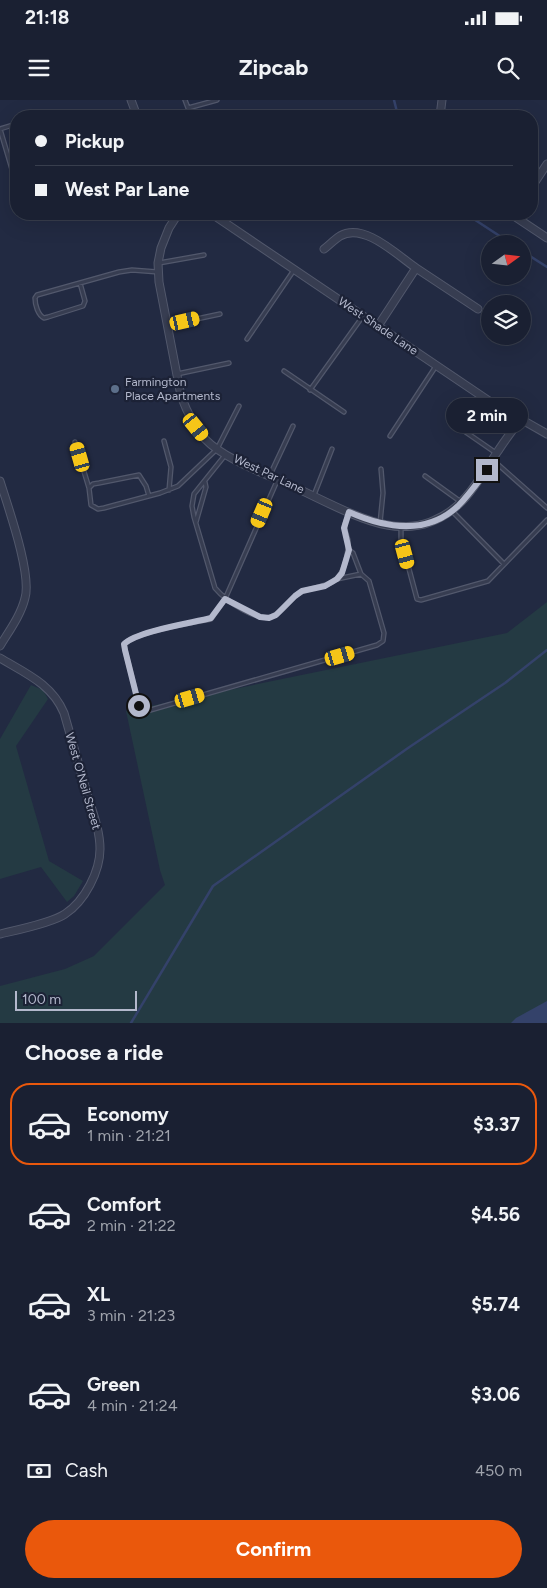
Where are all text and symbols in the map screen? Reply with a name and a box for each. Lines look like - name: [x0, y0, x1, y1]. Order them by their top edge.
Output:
- text: 21:18: [25, 6, 69, 29]
- icon: menu: [25, 54, 53, 82]
- text: Zipcab: [239, 54, 308, 81]
- icon: search: [494, 54, 522, 82]
- text: Pickup: [65, 130, 124, 153]
- text: West Par Lane: [65, 178, 189, 201]
- north arrow: [481, 235, 531, 285]
- map controls: [481, 235, 531, 345]
- street label: West Shade Lane: [336, 294, 421, 358]
- button: layers: [481, 295, 531, 345]
- car: [168, 310, 201, 332]
- place label: Farmington Place Apartments: [125, 375, 221, 403]
- marker: Farmington Place Apartments: [109, 383, 121, 395]
- callout: 2 min: [446, 398, 528, 432]
- text: 2 min: [467, 406, 507, 425]
- car: [180, 411, 211, 443]
- car: [68, 441, 91, 473]
- street label: West Par Lane: [231, 452, 307, 497]
- route end: [476, 459, 498, 481]
- car: [249, 496, 274, 530]
- car: [393, 538, 416, 570]
- car: [323, 645, 356, 667]
- car: [173, 687, 206, 709]
- route start: [128, 695, 150, 717]
- street label: West O'Neil Street: [62, 731, 104, 832]
- scale bar: [15, 988, 138, 1011]
- text: 100 m: [22, 991, 61, 1008]
- text: Choose a ride: [25, 1039, 163, 1066]
- icon: car: [27, 1102, 72, 1147]
- text: Economy: [87, 1103, 169, 1126]
- text: $3.37: [473, 1113, 520, 1136]
- text: 1 min · 21:21: [87, 1126, 171, 1145]
- icon: car: [27, 1192, 72, 1237]
- text: Comfort: [87, 1193, 162, 1216]
- text: $4.56: [471, 1203, 520, 1226]
- text: 2 min · 21:22: [87, 1216, 176, 1235]
- icon: car: [27, 1282, 72, 1327]
- text: XL: [87, 1283, 110, 1306]
- text: $5.74: [471, 1293, 520, 1316]
- text: 3 min · 21:23: [87, 1306, 175, 1325]
- icon: car: [27, 1372, 72, 1417]
- text: Green: [87, 1373, 140, 1396]
- text: $3.06: [471, 1383, 520, 1406]
- text: 4 min · 21:24: [87, 1396, 178, 1415]
- icon: cash: [25, 1457, 53, 1485]
- text: Cash: [65, 1459, 108, 1482]
- text: 450 m: [475, 1461, 522, 1480]
- button: Confirm: [25, 1520, 522, 1578]

